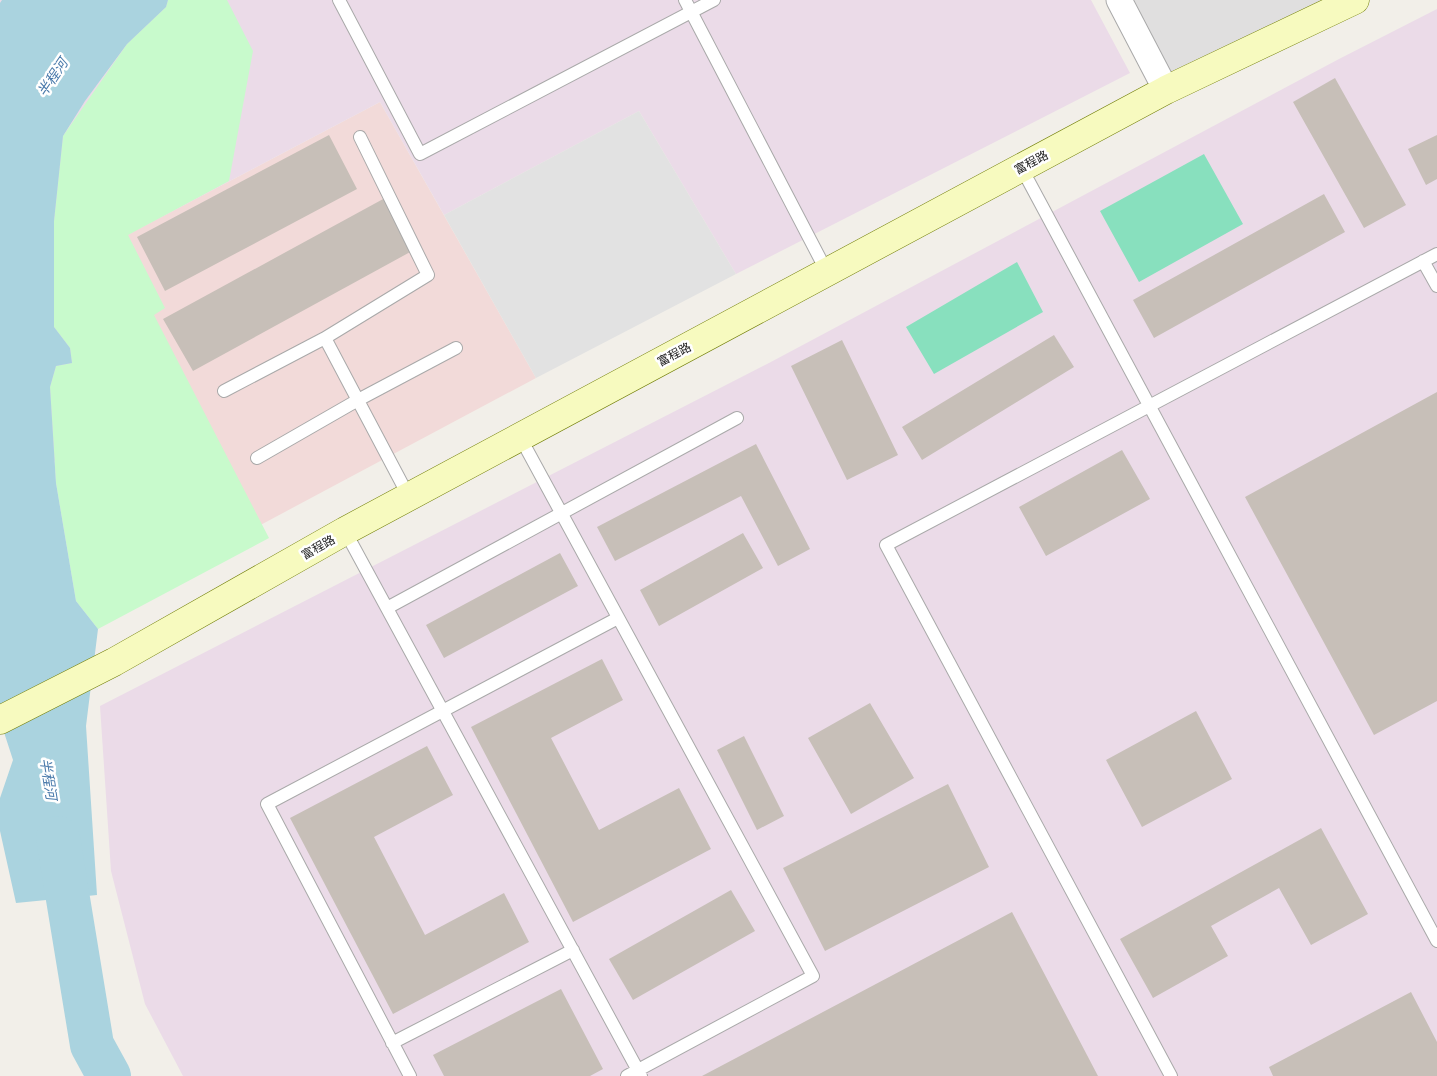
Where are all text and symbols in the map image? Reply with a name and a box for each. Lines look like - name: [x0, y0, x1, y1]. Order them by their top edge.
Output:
- water label: 半程河: [32, 52, 73, 100]
- street label: 富程路: [1011, 146, 1051, 178]
- street label: 富程路: [654, 338, 694, 370]
- street label: 富程路: [298, 531, 338, 563]
- water label: 半程河: [36, 757, 62, 804]

